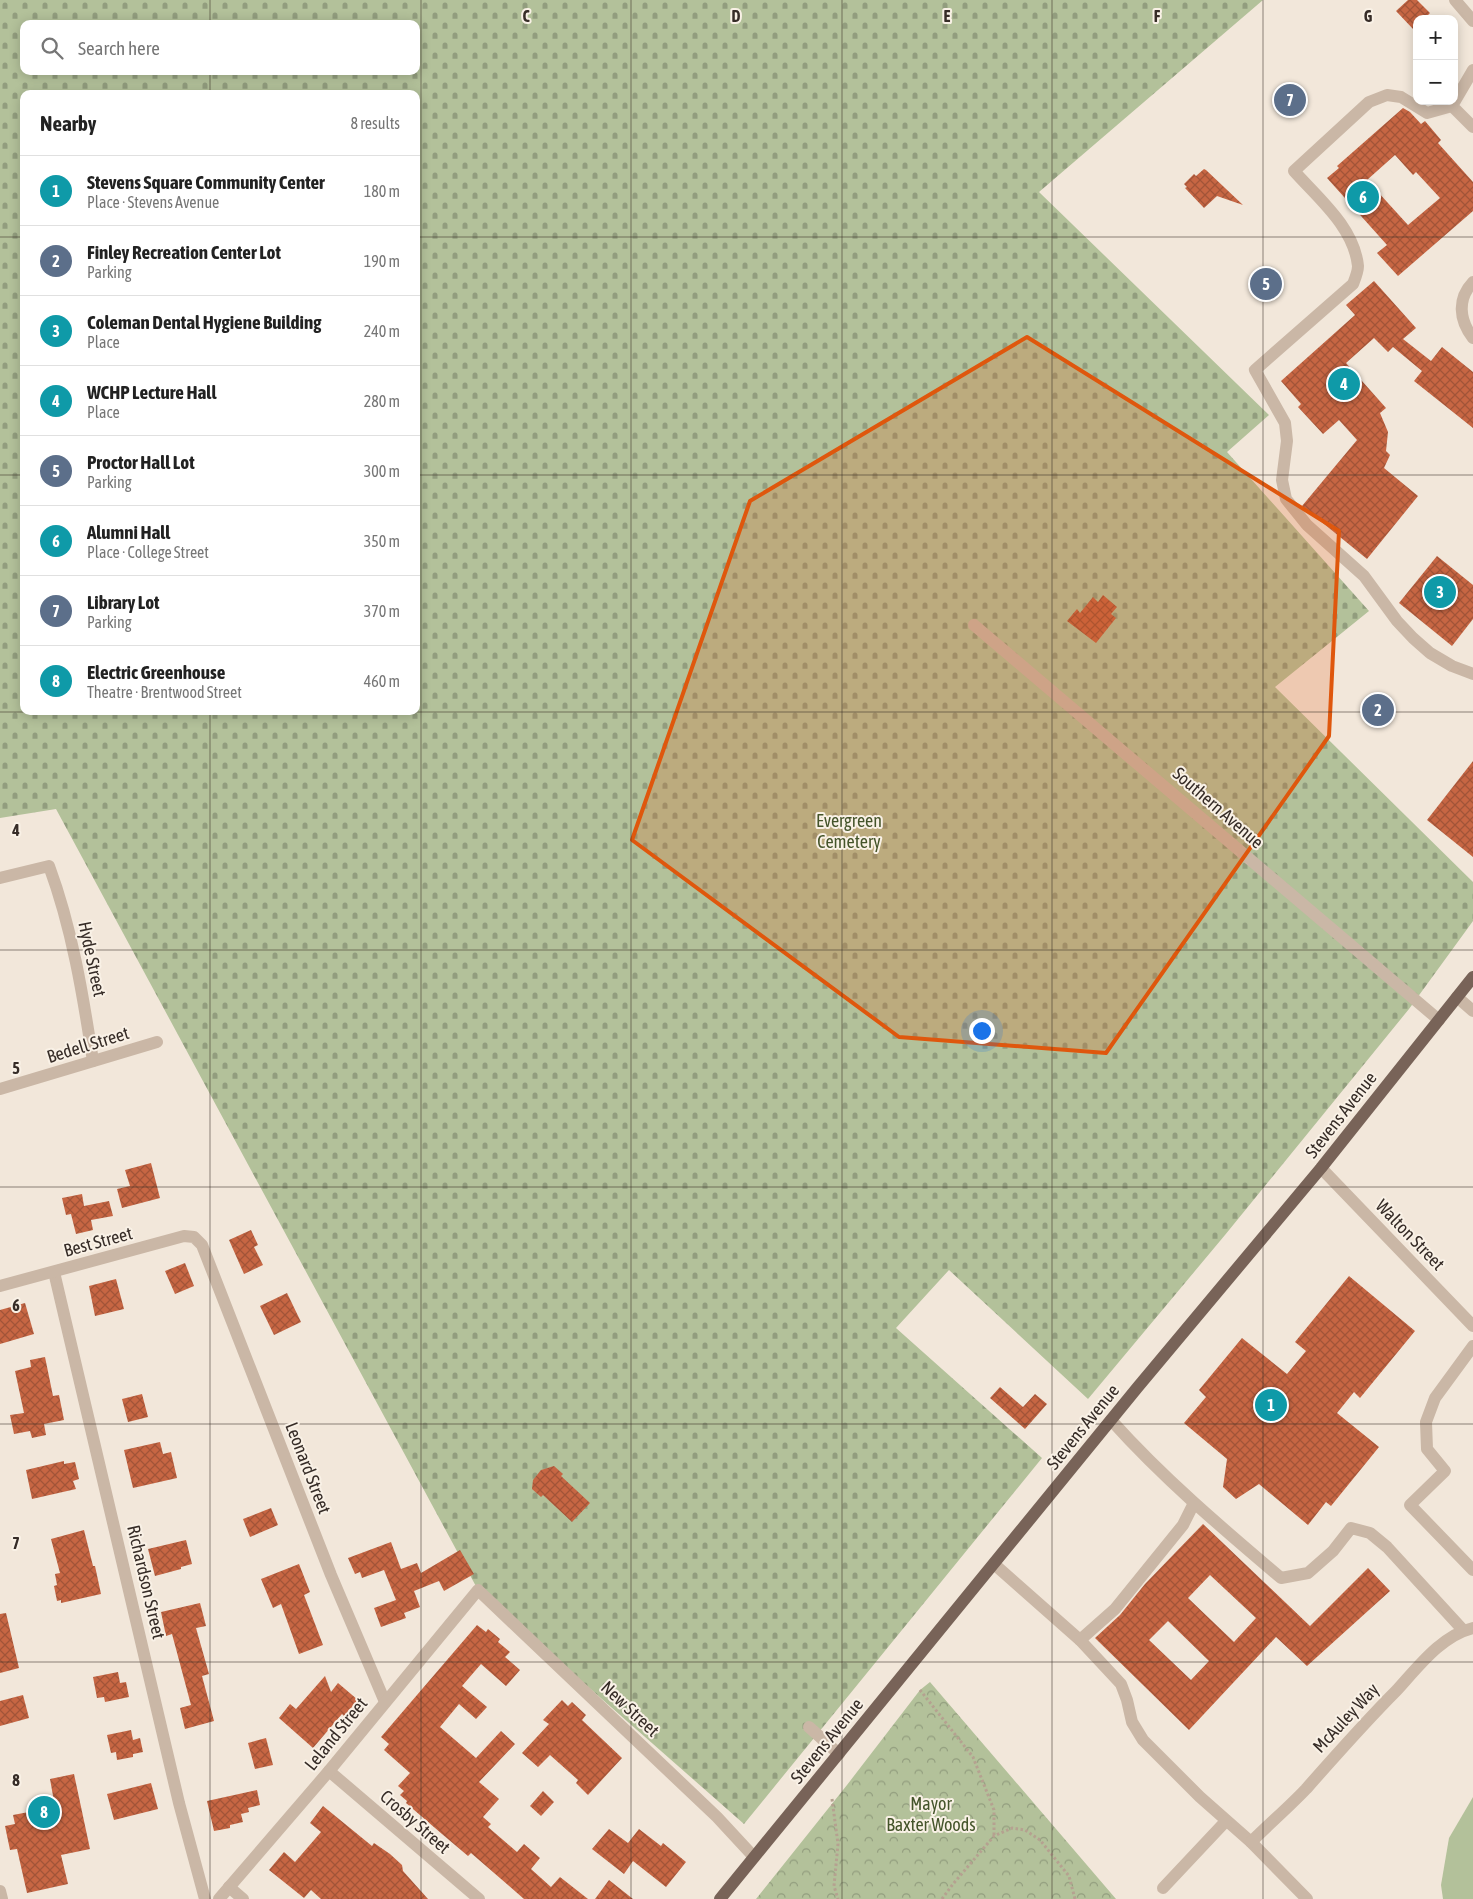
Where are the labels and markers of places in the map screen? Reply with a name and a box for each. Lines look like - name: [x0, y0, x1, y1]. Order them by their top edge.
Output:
- pin: 7: [1274, 81, 1306, 119]
- pin: 6: [1347, 178, 1379, 216]
- pin: 5: [1250, 265, 1282, 303]
- pin: 4: [1328, 365, 1360, 403]
- pin: 3: [1424, 573, 1456, 611]
- pin: 2: [1362, 691, 1394, 729]
- pin: 1: [1255, 1386, 1287, 1424]
- pin: 8: [28, 1793, 60, 1831]

